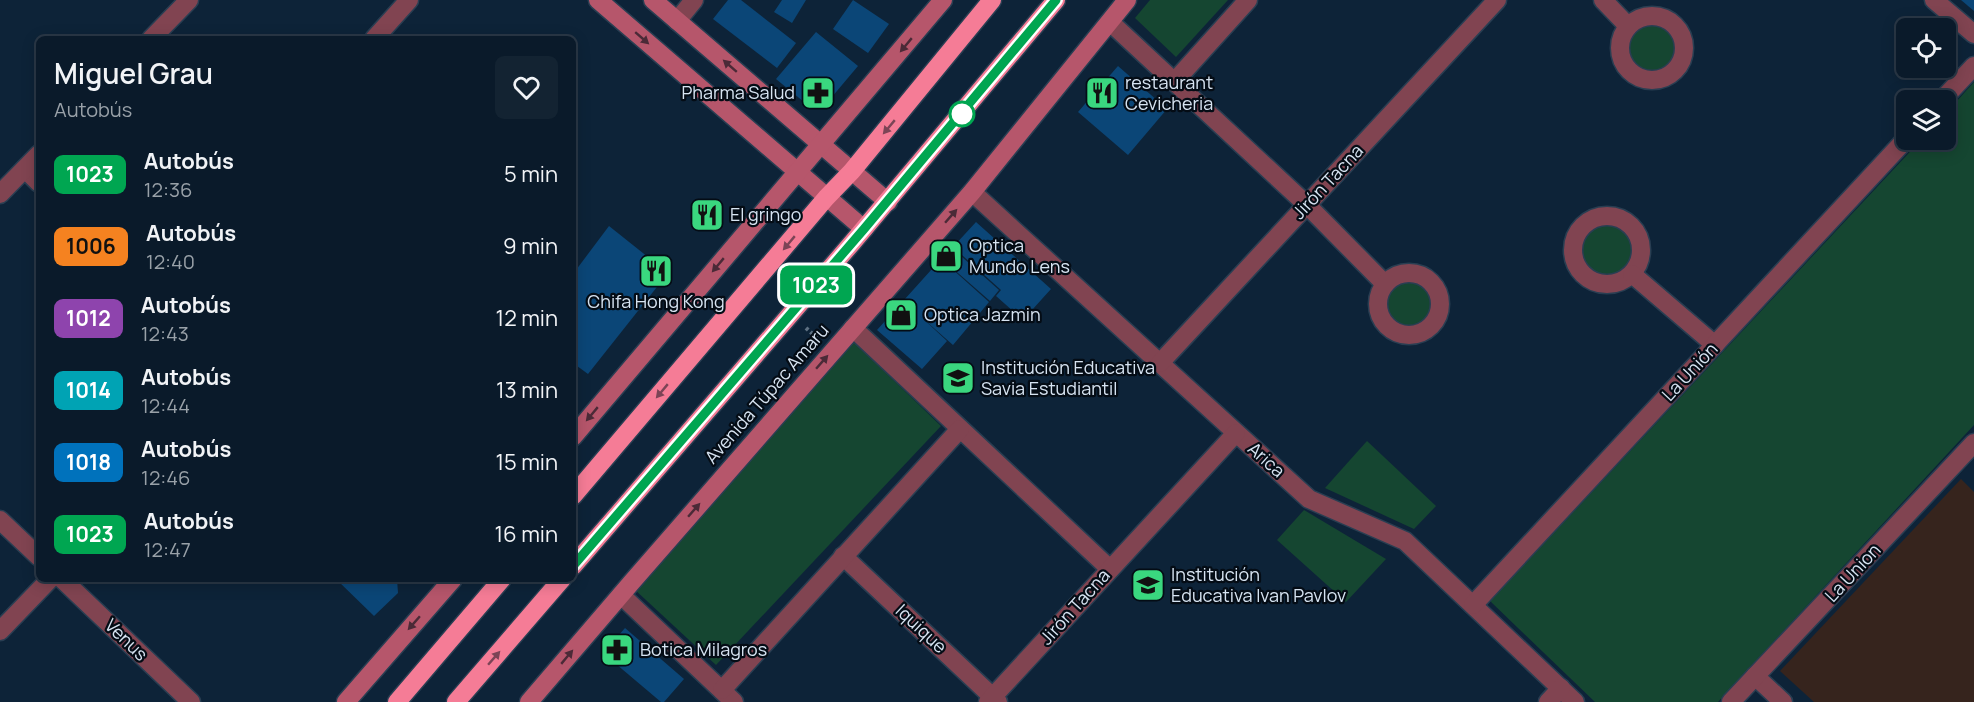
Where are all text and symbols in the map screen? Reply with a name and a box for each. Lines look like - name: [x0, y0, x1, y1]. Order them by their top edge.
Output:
- map controls: [1896, 18, 1956, 150]
- button: locate: [1896, 18, 1956, 78]
- one-way arrow: [634, 31, 649, 44]
- one-way arrow: [899, 37, 912, 53]
- text: Miguel Grau: [54, 54, 213, 92]
- button: heart: [495, 56, 558, 119]
- one-way arrow: [723, 60, 738, 73]
- place label: restaurant Cevicheria: [1125, 70, 1213, 115]
- pharmacy icon: Pharma Salud: [800, 75, 836, 111]
- restaurant icon: restaurant Cevicheria: [1084, 75, 1120, 111]
- place label: Pharma Salud: [681, 80, 795, 104]
- button: layers: [1896, 90, 1956, 150]
- text: Autobús: [54, 96, 132, 123]
- unlabelled marker: [949, 101, 975, 127]
- one-way arrow: [883, 119, 896, 134]
- street label: Jirón Tacna: [1286, 139, 1368, 224]
- text: Autobús: [144, 146, 234, 176]
- text: 5 min: [504, 159, 558, 189]
- text: 1023: [66, 160, 114, 188]
- text: 12:36: [144, 176, 192, 203]
- restaurant icon: El gringo: [689, 197, 725, 233]
- place label: El gringo: [730, 202, 801, 226]
- one-way arrow: [944, 209, 957, 224]
- text: Autobús: [146, 218, 236, 248]
- text: 9 min: [503, 231, 558, 261]
- text: 1006: [66, 232, 116, 260]
- place label: Optica Mundo Lens: [969, 233, 1070, 278]
- one-way arrow: [782, 235, 795, 251]
- shop icon: Optica Mundo Lens: [928, 238, 964, 274]
- text: 12:40: [146, 248, 195, 275]
- restaurant icon: Chifa Hong Kong: [638, 253, 674, 289]
- one-way arrow: [712, 257, 725, 273]
- line badge: 1023: [774, 266, 858, 304]
- text: 1023: [792, 271, 840, 299]
- place label: Chifa Hong Kong: [587, 289, 725, 313]
- text: Autobús: [141, 290, 231, 320]
- shop icon: Optica Jazmin: [883, 297, 919, 333]
- place label: Optica Jazmin: [924, 302, 1041, 326]
- text: 12 min: [496, 303, 558, 333]
- text: 1012: [66, 304, 111, 332]
- street label: Avenida Túpac Amaru: [699, 318, 834, 468]
- text: 12:43: [141, 320, 189, 347]
- street label: La Unión: [1656, 337, 1722, 406]
- one-way arrow: [816, 355, 829, 370]
- place label: Institución Educativa Savia Estudiantil: [981, 355, 1155, 400]
- school or university icon: Institución Educativa Savia Estudiantil: [940, 360, 976, 396]
- text: Autobús: [141, 362, 231, 392]
- text: 13 min: [496, 375, 558, 405]
- text: 1014: [66, 376, 111, 404]
- one-way arrow: [656, 383, 669, 398]
- text: 12:44: [141, 392, 190, 419]
- one-way arrow: [586, 406, 599, 422]
- text: Autobús: [141, 434, 231, 464]
- street label: Arica: [1243, 436, 1290, 482]
- text: 15 min: [495, 447, 558, 477]
- text: 1018: [66, 448, 111, 476]
- text: 12:46: [141, 464, 190, 491]
- one-way arrow: [688, 502, 701, 518]
- text: Autobús: [144, 506, 234, 536]
- text: 16 min: [495, 519, 558, 549]
- text: 1023: [66, 520, 114, 548]
- text: 12:47: [144, 536, 191, 563]
- street label: La Union: [1819, 538, 1885, 607]
- place label: Institución Educativa Ivan Pavlov: [1171, 562, 1346, 607]
- street label: Jirón Tacna: [1034, 563, 1115, 649]
- school or university icon: Institución Educativa Ivan Pavlov: [1130, 567, 1166, 603]
- street label: Iquique: [891, 598, 952, 658]
- street label: Venus: [100, 613, 153, 666]
- one-way arrow: [408, 615, 421, 630]
- pharmacy icon: Botica Milagros: [599, 632, 635, 668]
- place label: Botica Milagros: [640, 637, 767, 661]
- one-way arrow: [488, 650, 501, 666]
- one-way arrow: [560, 650, 573, 665]

